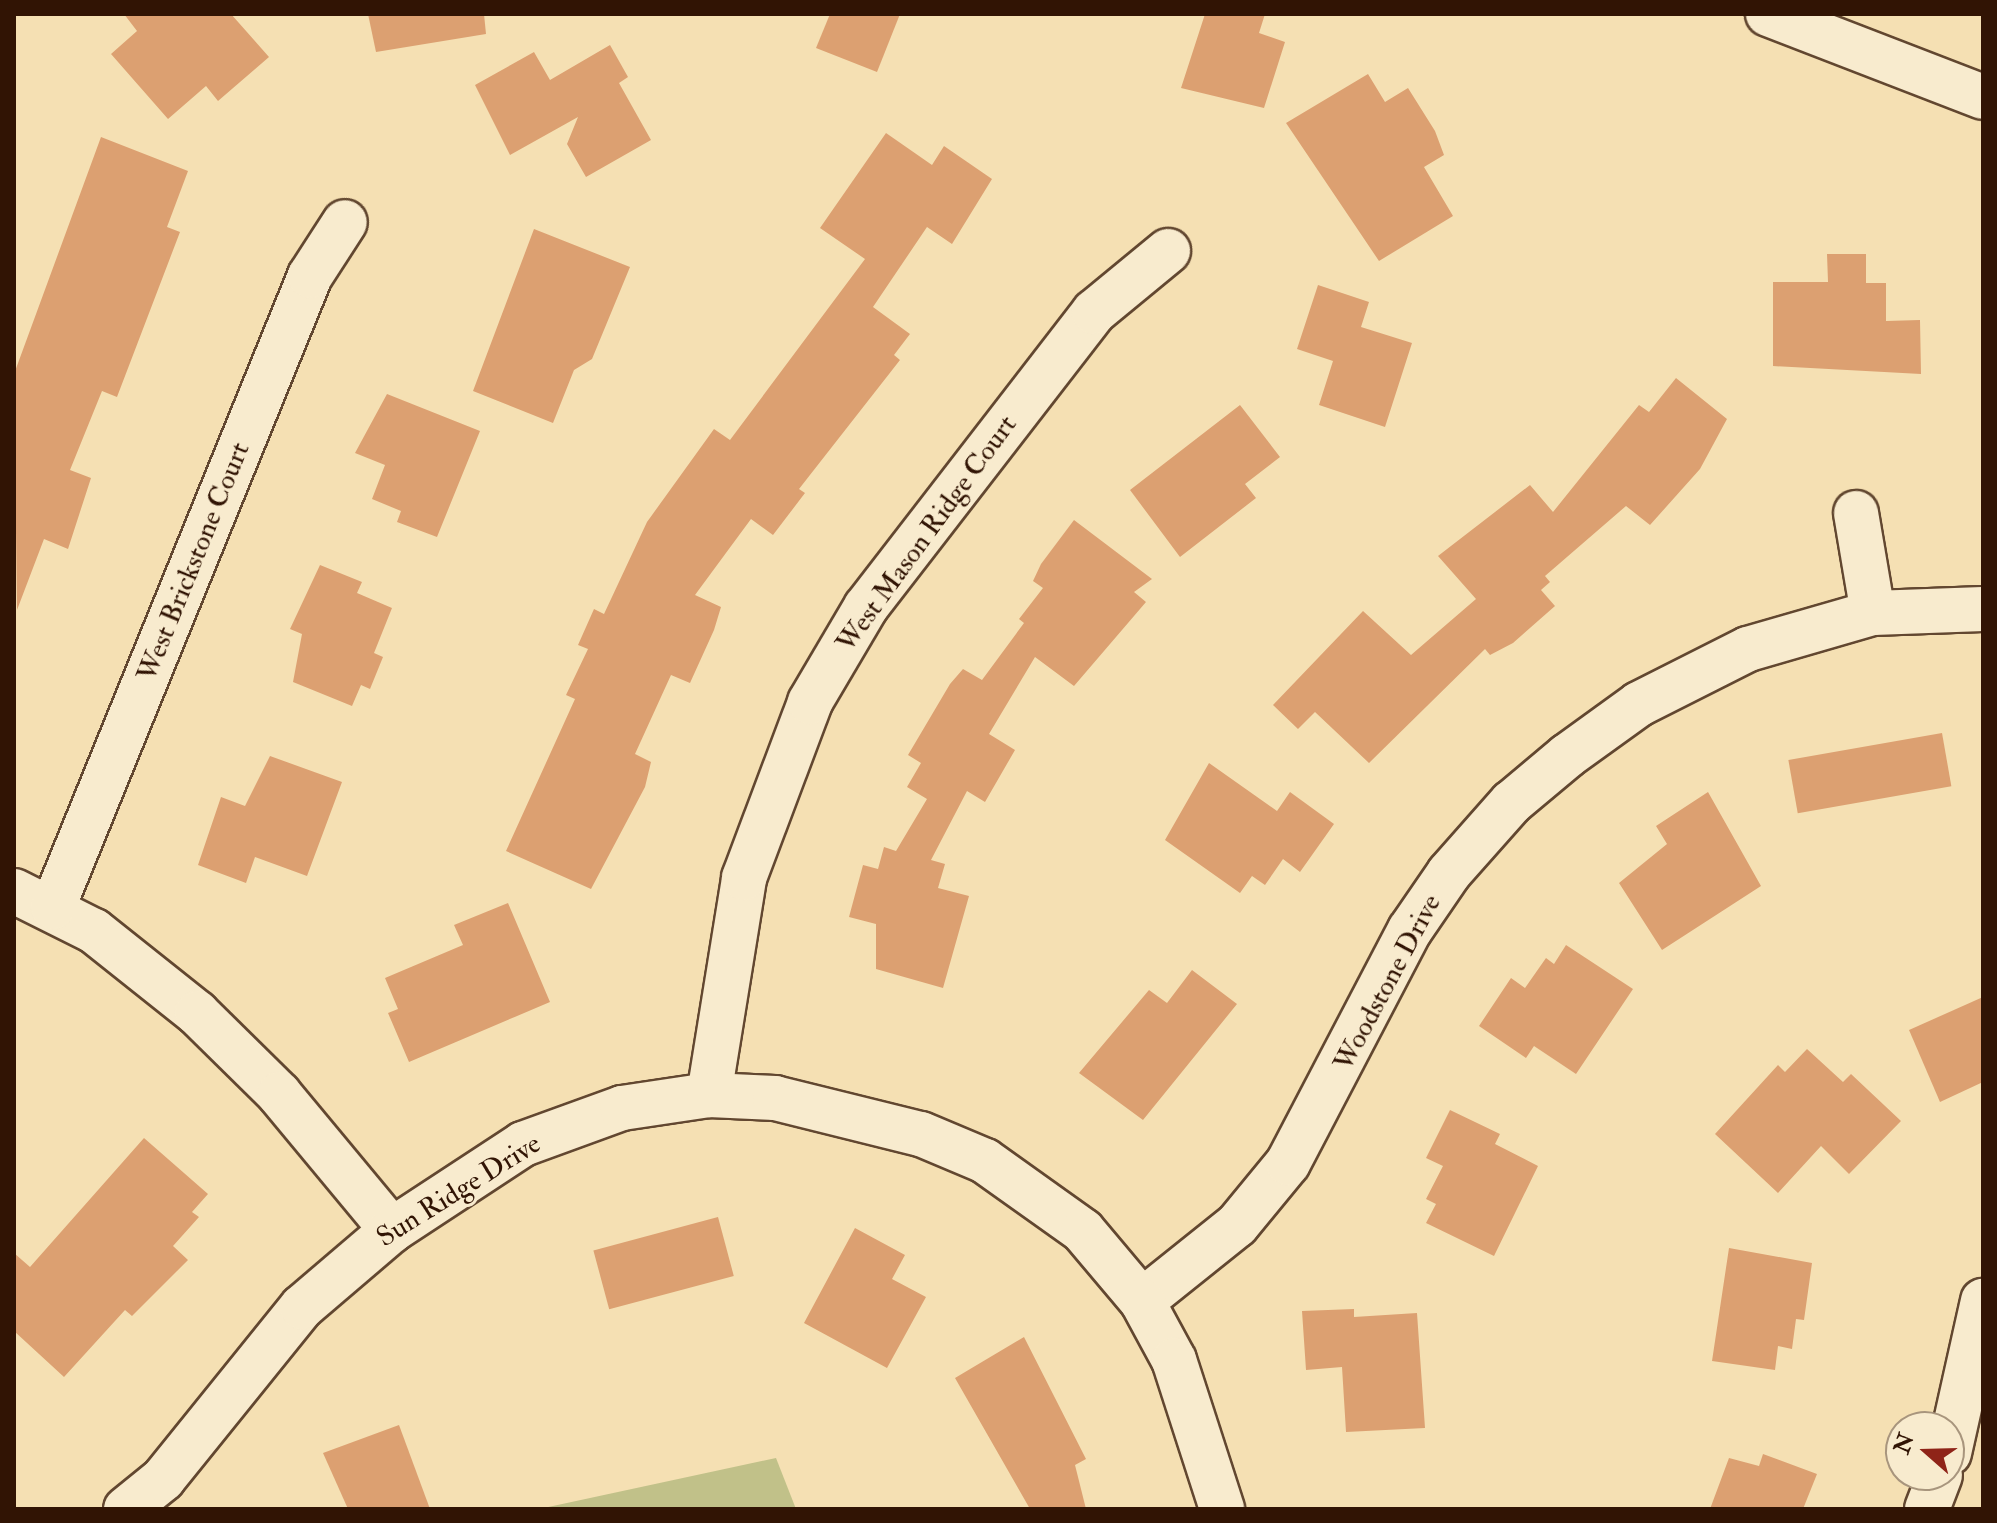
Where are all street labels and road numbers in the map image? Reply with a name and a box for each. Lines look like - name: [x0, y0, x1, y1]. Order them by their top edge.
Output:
- street label: West Mason Ridge Court: [830, 409, 1024, 659]
- street label: West Brickstone Court: [131, 438, 257, 686]
- street label: Woodstone Drive: [1327, 889, 1449, 1077]
- street label: Sun Ridge Drive: [371, 1127, 547, 1255]

